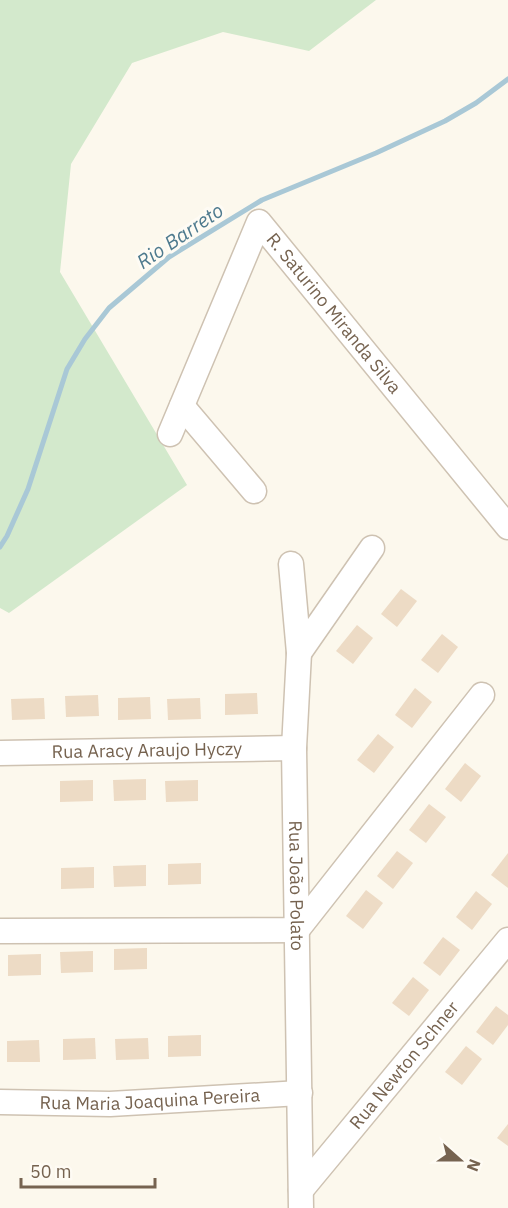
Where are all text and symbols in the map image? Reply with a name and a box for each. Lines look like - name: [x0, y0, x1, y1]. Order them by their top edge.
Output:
- water label: Rio Barreto: [131, 197, 229, 275]
- street label: R. Saturino Miranda Silva: [262, 228, 407, 399]
- street label: Rua Aracy Araujo Hyczy: [52, 737, 242, 763]
- street label: Rua João Polato: [284, 820, 309, 951]
- street label: Rua Newton Schner: [344, 996, 464, 1134]
- street label: Rua Maria Joaquina Pereira: [39, 1083, 261, 1115]
- north arrow: [430, 1130, 490, 1190]
- scale bar: [21, 1151, 154, 1189]
- text: N: [463, 1156, 485, 1174]
- text: 50 m: [30, 1160, 72, 1183]

